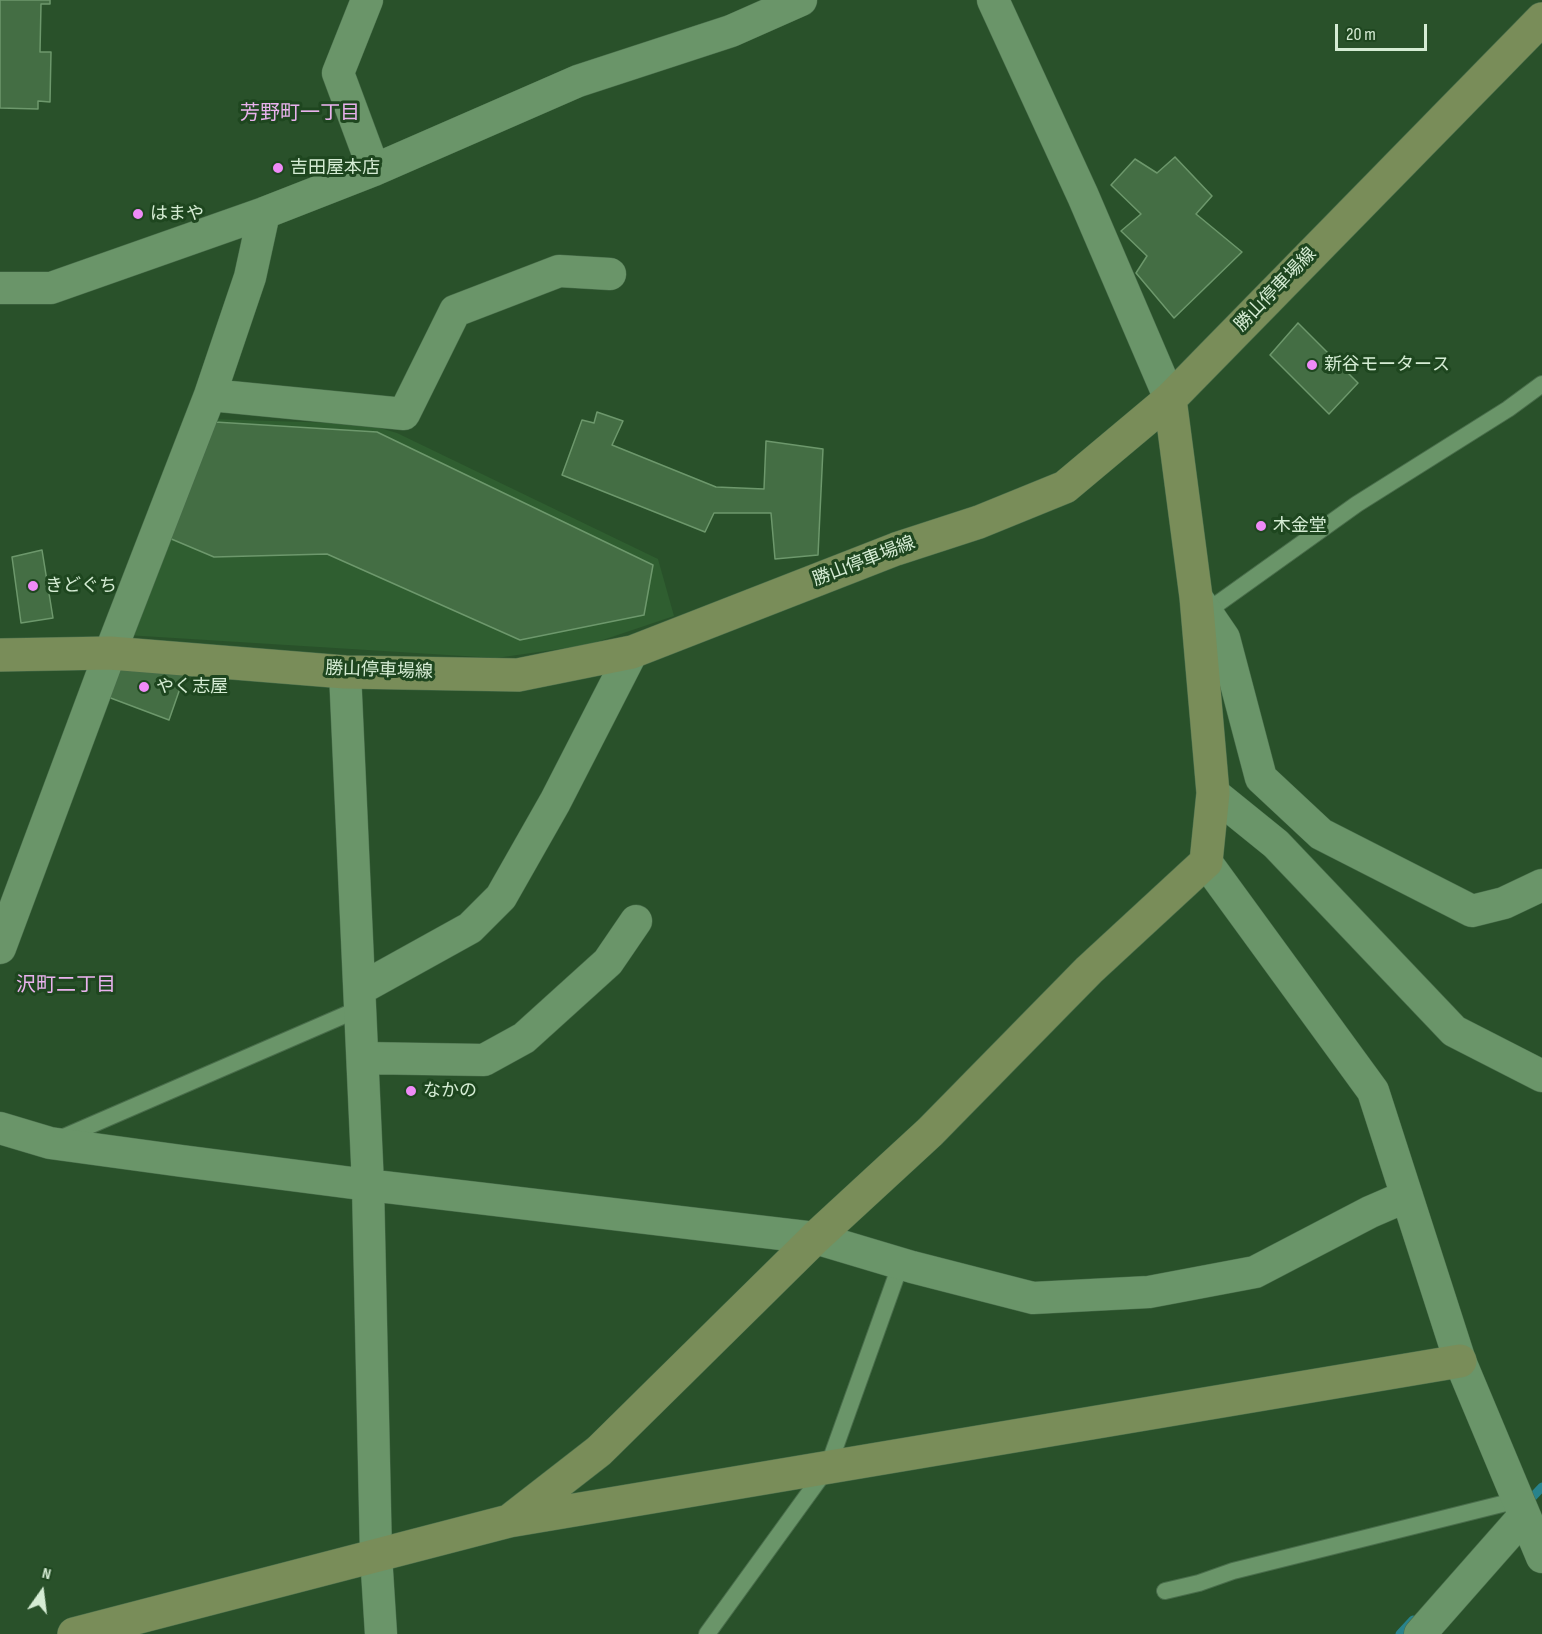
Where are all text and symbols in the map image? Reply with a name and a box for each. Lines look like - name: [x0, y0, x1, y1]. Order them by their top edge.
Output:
- scale bar: [1338, 12, 1430, 50]
- text: 20 m: [1346, 24, 1376, 45]
- district label: 芳野町一丁目: [240, 102, 360, 126]
- place label: 吉田屋本店: [290, 157, 380, 179]
- marker: 吉田屋本店: [271, 161, 285, 175]
- place label: はまや: [150, 203, 204, 225]
- marker: はまや: [131, 207, 145, 221]
- street label: 勝山停車場線: [1231, 244, 1321, 336]
- place label: 新谷モータース: [1324, 354, 1450, 376]
- marker: 新谷モータース: [1305, 358, 1319, 372]
- place label: 木金堂: [1273, 515, 1327, 537]
- marker: 木金堂: [1254, 519, 1268, 533]
- street label: 勝山停車場線: [810, 533, 918, 591]
- place label: きどぐち: [45, 575, 117, 597]
- marker: きどぐち: [26, 579, 40, 593]
- street label: 勝山停車場線: [325, 658, 433, 684]
- place label: やく志屋: [156, 676, 228, 698]
- marker: やく志屋: [137, 680, 151, 694]
- district label: 沢町二丁目: [16, 974, 116, 998]
- place label: なかの: [423, 1080, 477, 1102]
- marker: なかの: [404, 1084, 418, 1098]
- north arrow: [12, 1562, 72, 1622]
- text: N: [40, 1564, 53, 1584]

